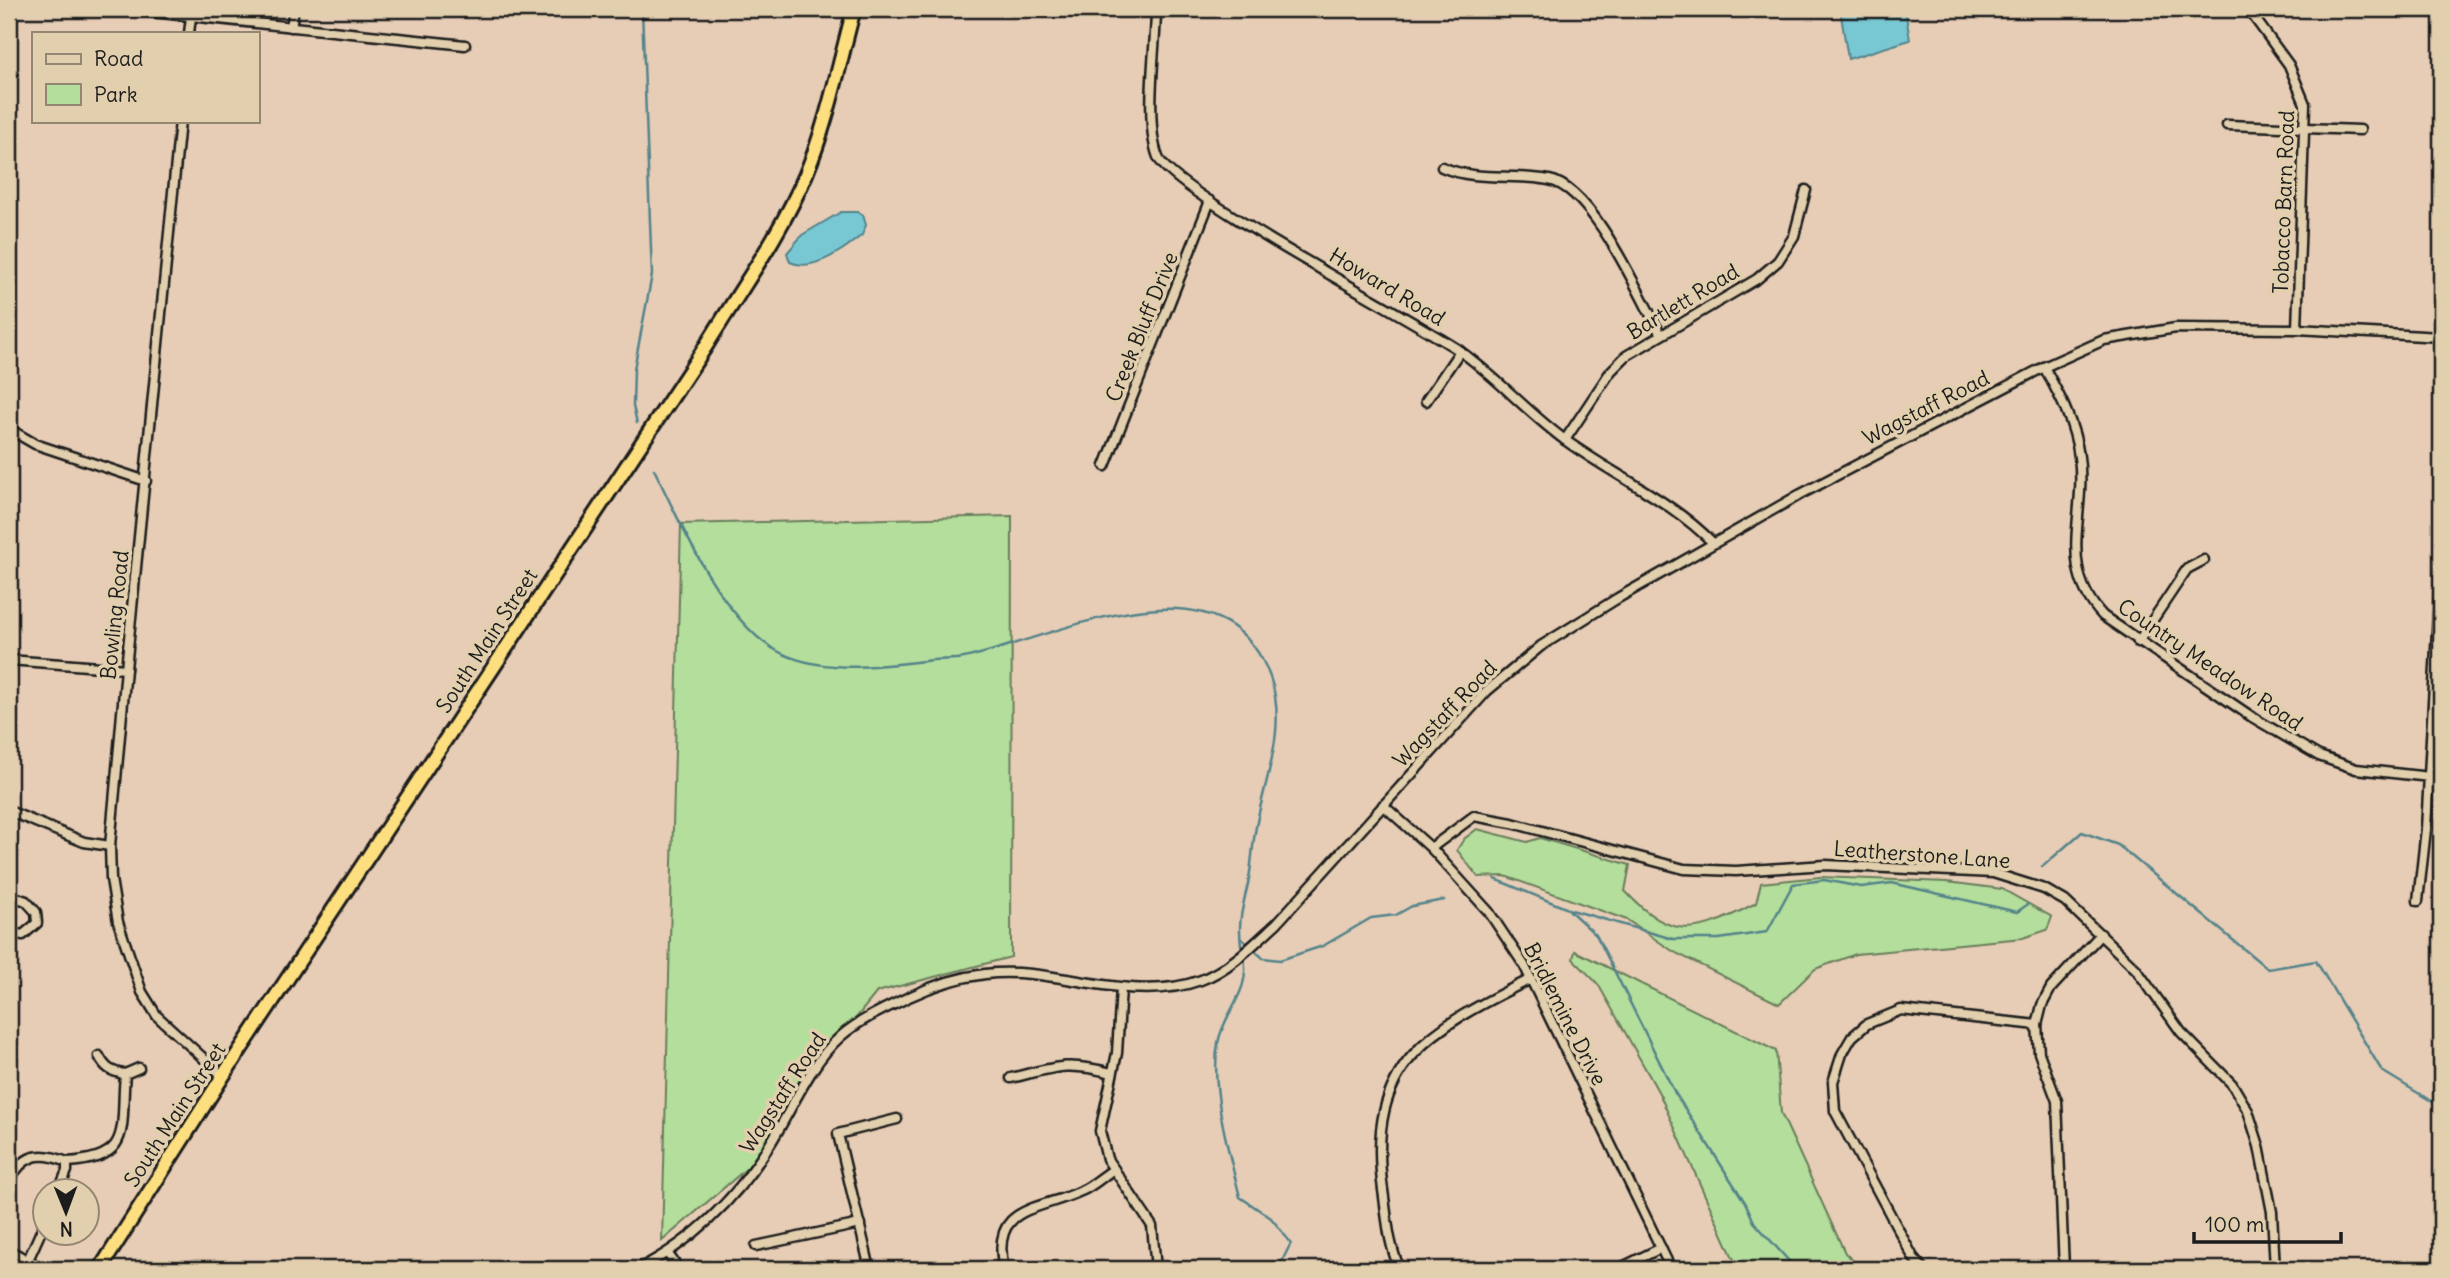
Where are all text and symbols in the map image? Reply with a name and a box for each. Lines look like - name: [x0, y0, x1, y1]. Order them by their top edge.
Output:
- legend: [32, 32, 259, 122]
- text: Road: [94, 45, 143, 72]
- text: Park: [94, 81, 137, 108]
- street label: Tobacco Barn Road: [2267, 110, 2300, 294]
- street label: Howard Road: [1324, 241, 1450, 332]
- street label: Creek Bluff Drive: [1099, 248, 1184, 406]
- street label: Bartlett Road: [1622, 258, 1744, 346]
- street label: Wagstaff Road: [1858, 364, 1994, 451]
- street label: Bowling Road: [94, 549, 135, 681]
- street label: South Main Street: [430, 563, 543, 718]
- street label: Country Meadow Road: [2113, 593, 2308, 737]
- street label: Wagstaff Road: [1387, 654, 1502, 773]
- street label: Leatherstone Lane: [1833, 835, 2011, 874]
- street label: Bridlemine Drive: [1518, 938, 1613, 1090]
- street label: Wagstaff Road: [734, 1027, 832, 1158]
- street label: South Main Street: [118, 1037, 231, 1192]
- north arrow: [32, 1176, 102, 1246]
- scale bar: [2194, 1201, 2342, 1245]
- text: 100 m: [2205, 1211, 2264, 1238]
- text: N: [60, 1217, 73, 1241]

